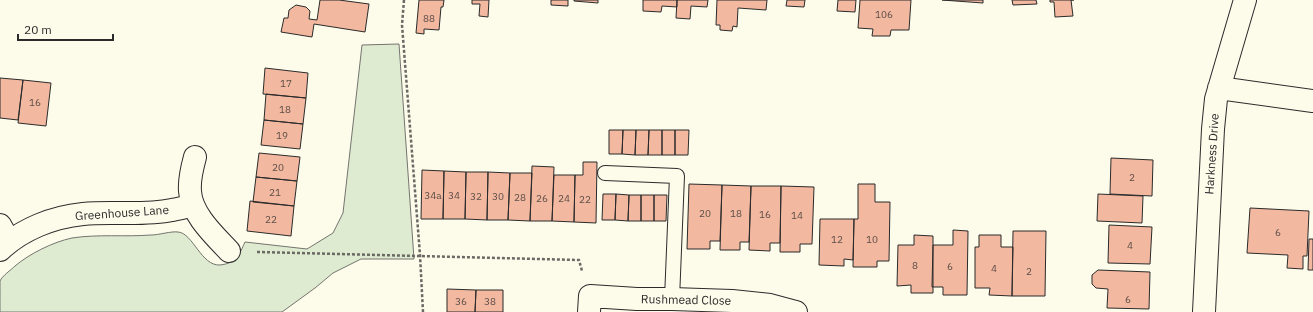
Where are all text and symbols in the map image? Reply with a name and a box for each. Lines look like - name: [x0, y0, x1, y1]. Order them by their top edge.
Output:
- house number: 106: [875, 8, 893, 21]
- house number: 88: [423, 12, 435, 25]
- scale bar: [18, 16, 113, 42]
- text: 20 m: [24, 22, 52, 37]
- house number: 17: [280, 77, 292, 90]
- house number: 16: [29, 96, 41, 109]
- house number: 18: [279, 103, 291, 116]
- street label: Harkness Drive: [1201, 112, 1222, 195]
- house number: 19: [276, 129, 288, 142]
- house number: 20: [272, 161, 284, 174]
- house number: 2: [1129, 171, 1135, 184]
- house number: 21: [269, 186, 281, 199]
- house number: 34a: [424, 189, 442, 202]
- house number: 34: [448, 189, 460, 202]
- house number: 32: [470, 190, 482, 203]
- house number: 30: [492, 190, 504, 203]
- house number: 28: [514, 191, 526, 204]
- house number: 26: [536, 192, 548, 205]
- house number: 24: [558, 192, 570, 205]
- house number: 22: [579, 193, 591, 206]
- street label: Greenhouse Lane: [75, 202, 170, 223]
- house number: 20: [699, 207, 711, 220]
- house number: 18: [730, 207, 742, 220]
- house number: 16: [759, 208, 771, 221]
- house number: 14: [791, 209, 803, 222]
- house number: 22: [265, 213, 277, 226]
- house number: 6: [1275, 226, 1281, 239]
- house number: 12: [831, 233, 843, 246]
- house number: 10: [866, 233, 878, 246]
- house number: 4: [1127, 239, 1133, 252]
- house number: 8: [912, 259, 918, 272]
- house number: 6: [947, 260, 953, 273]
- house number: 4: [991, 262, 997, 275]
- house number: 2: [1026, 265, 1032, 278]
- street label: Rushmead Close: [641, 291, 732, 308]
- house number: 6: [1125, 293, 1131, 306]
- house number: 36: [455, 295, 467, 308]
- house number: 38: [484, 295, 496, 308]

